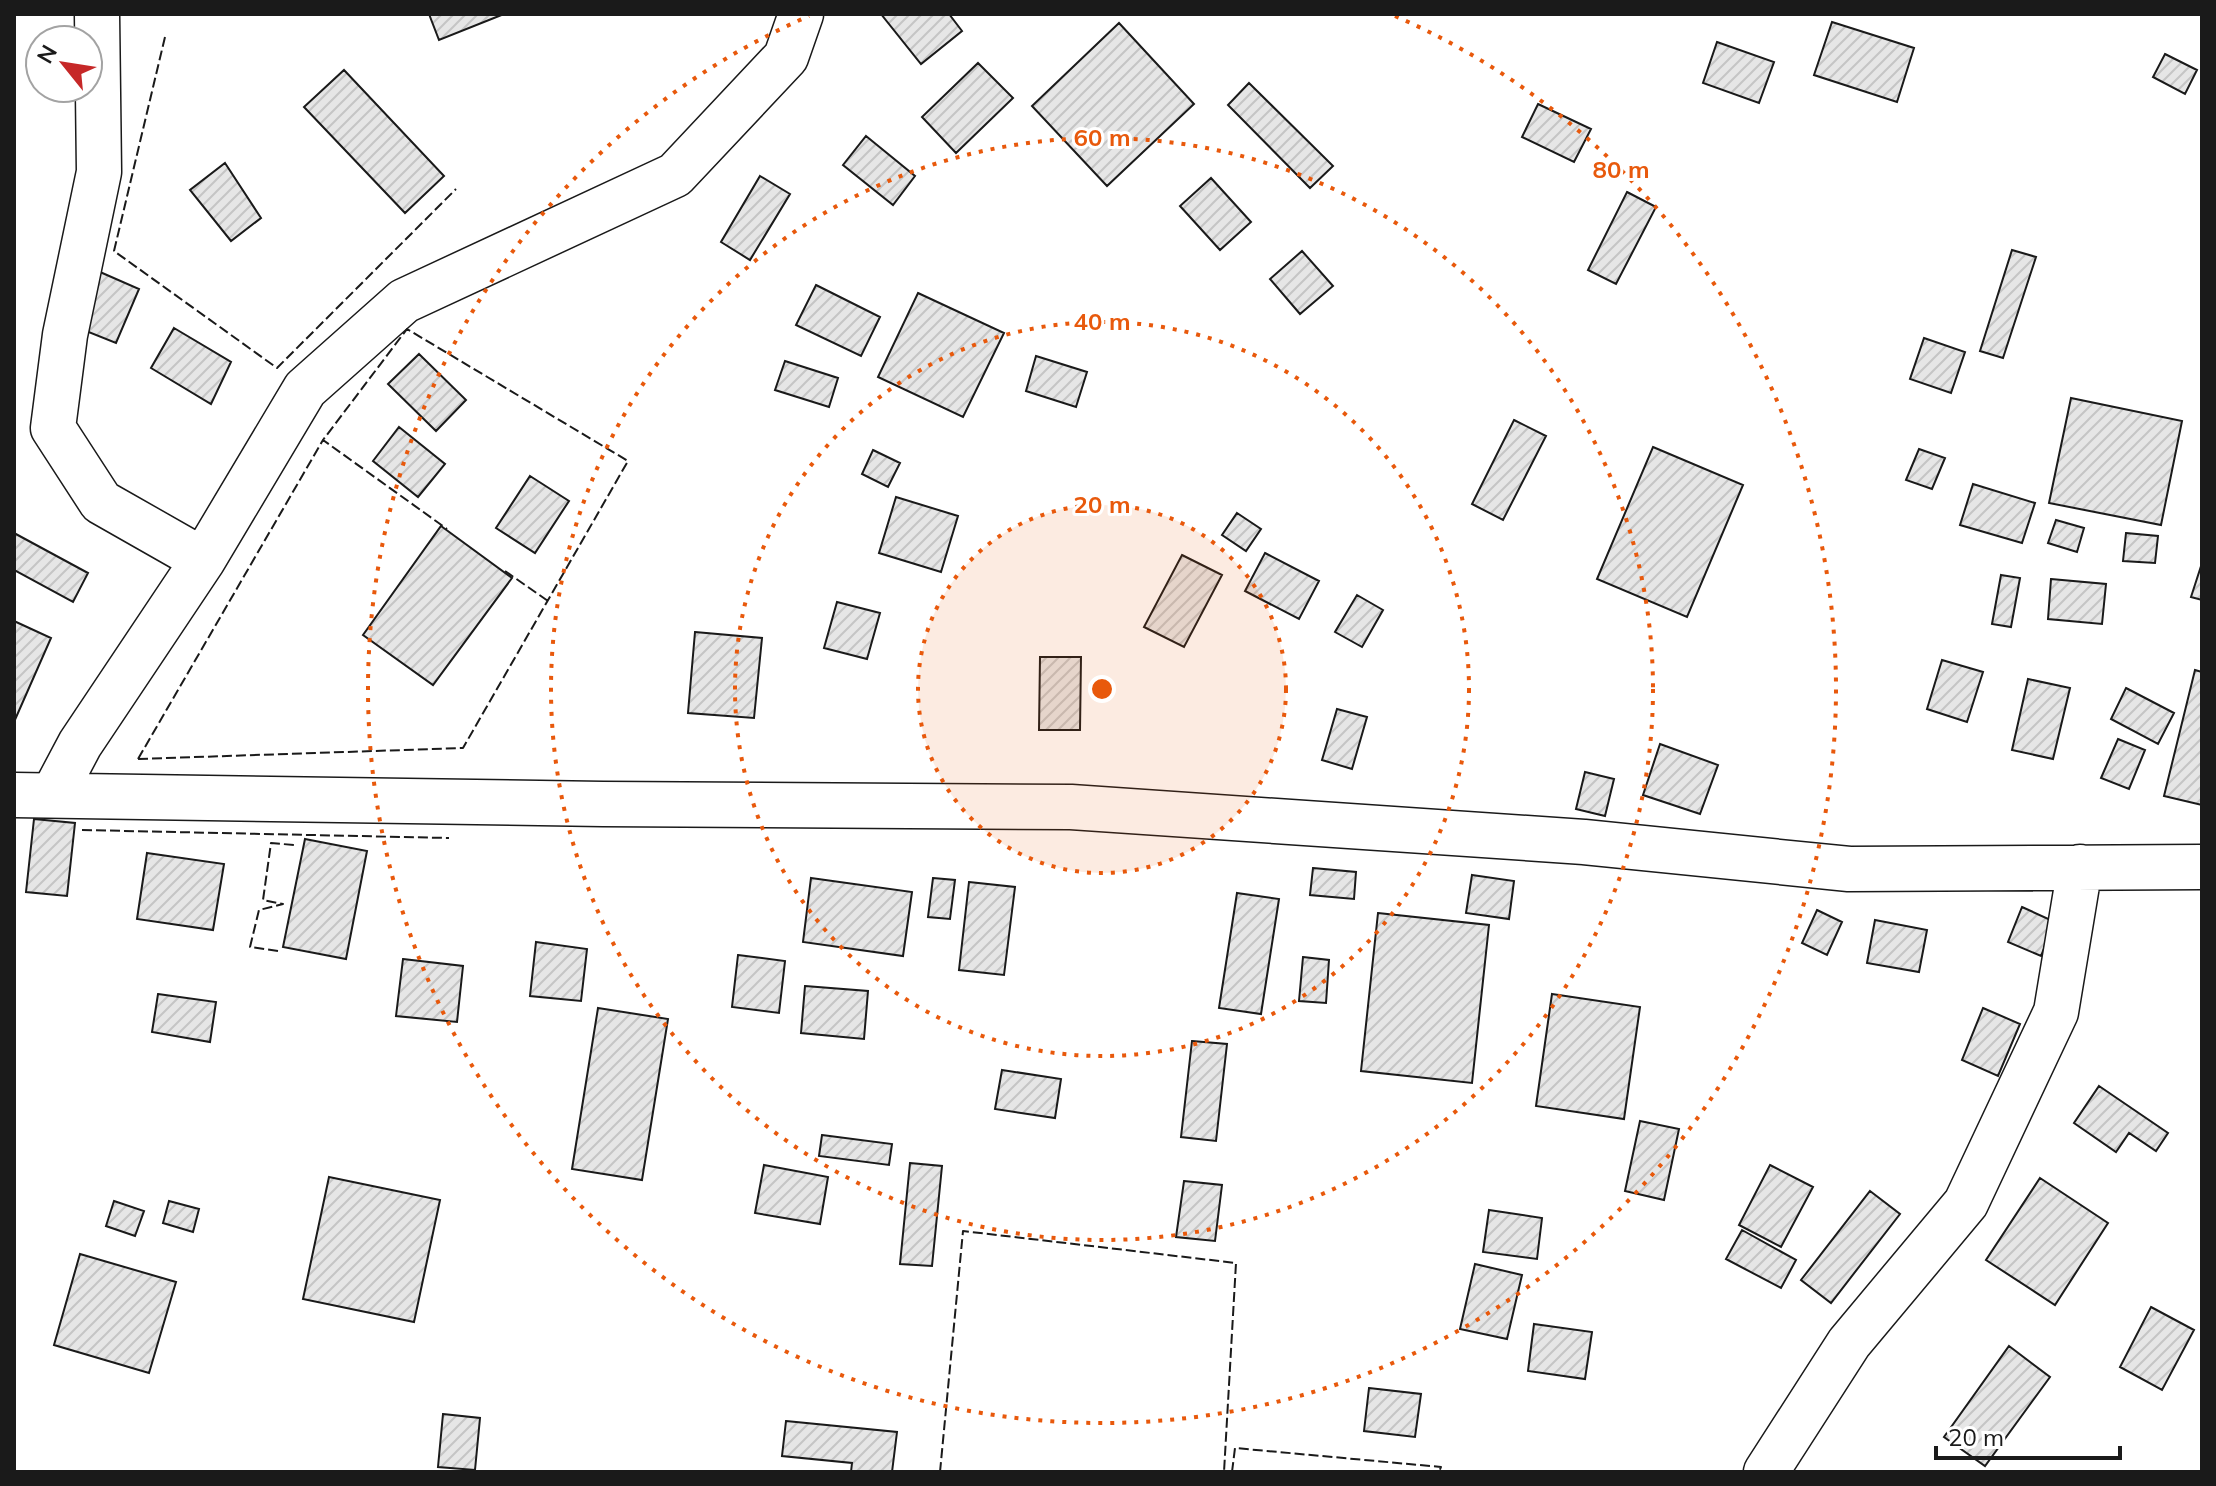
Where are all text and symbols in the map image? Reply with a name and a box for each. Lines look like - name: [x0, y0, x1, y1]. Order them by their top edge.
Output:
- north arrow: [24, 24, 104, 104]
- text: N: [30, 40, 63, 68]
- text: 60 m: [1074, 122, 1130, 152]
- text: 80 m: [1593, 154, 1649, 184]
- text: 40 m: [1074, 306, 1130, 336]
- text: 20 m: [1074, 489, 1130, 519]
- centre of rings: [1088, 675, 1116, 703]
- scale bar: [1936, 1410, 2120, 1460]
- text: 20 m: [1948, 1422, 2004, 1452]

